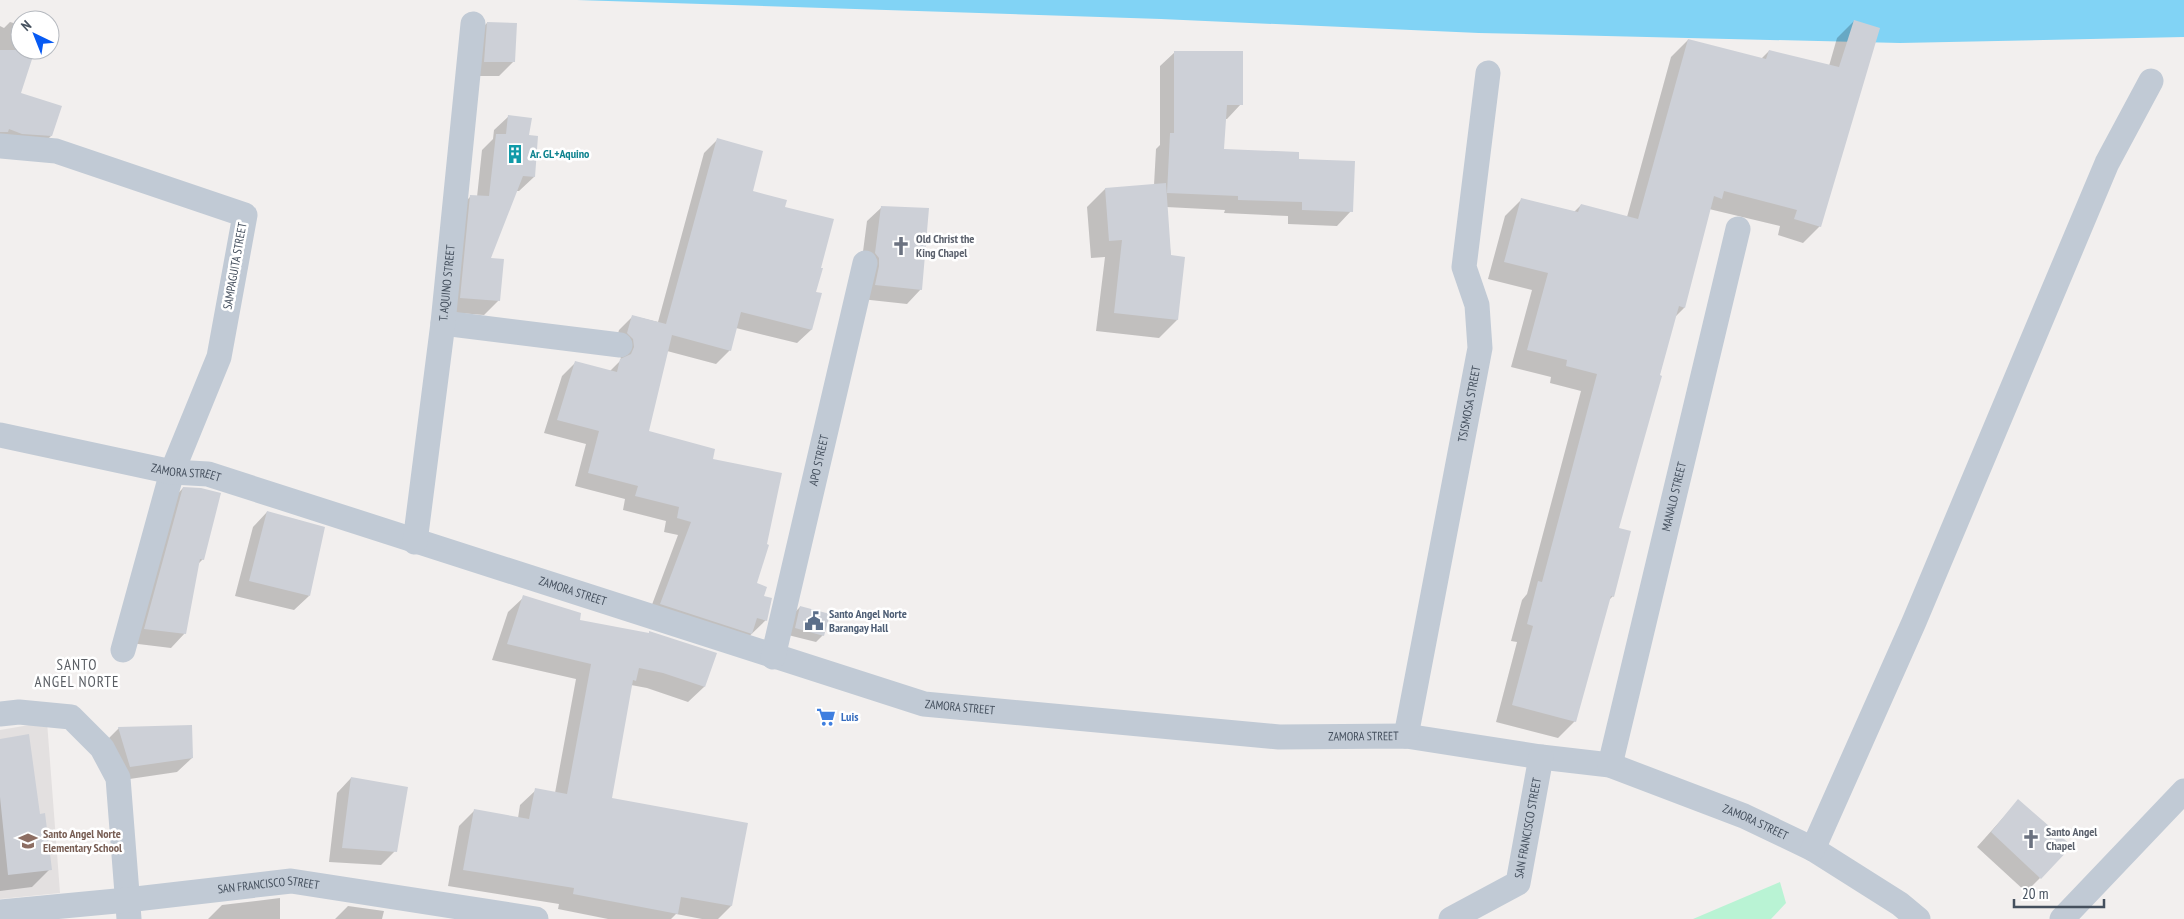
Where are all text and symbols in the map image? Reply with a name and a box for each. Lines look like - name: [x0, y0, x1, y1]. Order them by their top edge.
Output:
- north arrow: [10, 10, 60, 60]
- text: N: [17, 16, 35, 35]
- building icon: Ar. GL+Aquino: [504, 143, 526, 165]
- place label: Ar. GL+Aquino: [529, 146, 590, 161]
- street label: SAMPAGUITA STREET: [219, 221, 250, 311]
- place label: Old Christ the King Chapel: [916, 231, 974, 260]
- church icon: Old Christ the King Chapel: [890, 235, 912, 257]
- street label: T. AQUINO STREET: [435, 243, 458, 322]
- street label: TSISMOSA STREET: [1454, 364, 1484, 443]
- street label: APO STREET: [805, 433, 832, 487]
- street label: ZAMORA STREET: [150, 460, 224, 485]
- street label: MANALO STREET: [1658, 460, 1689, 533]
- street label: ZAMORA STREET: [537, 573, 609, 609]
- place label: Santo Angel Norte Barangay Hall: [829, 606, 907, 635]
- public building icon: Santo Angel Norte Barangay Hall: [803, 610, 825, 632]
- district label: SANTO ANGEL NORTE: [35, 655, 119, 691]
- street label: ZAMORA STREET: [924, 696, 996, 718]
- supermarket icon: Luis: [815, 706, 837, 728]
- place label: Luis: [841, 709, 858, 724]
- street label: ZAMORA STREET: [1328, 728, 1399, 744]
- street label: SAN FRANCISCO STREET: [1511, 776, 1544, 880]
- street label: ZAMORA STREET: [1721, 801, 1791, 843]
- place label: Santo Angel Chapel: [2046, 824, 2097, 853]
- place label: Santo Angel Norte Elementary School: [43, 826, 122, 855]
- church icon: Santo Angel Chapel: [2020, 828, 2042, 850]
- school or university icon: Santo Angel Norte Elementary School: [17, 830, 39, 852]
- street label: SAN FRANCISCO STREET: [217, 873, 321, 896]
- scale bar: [2014, 876, 2104, 908]
- text: 20 m: [2022, 884, 2048, 903]

